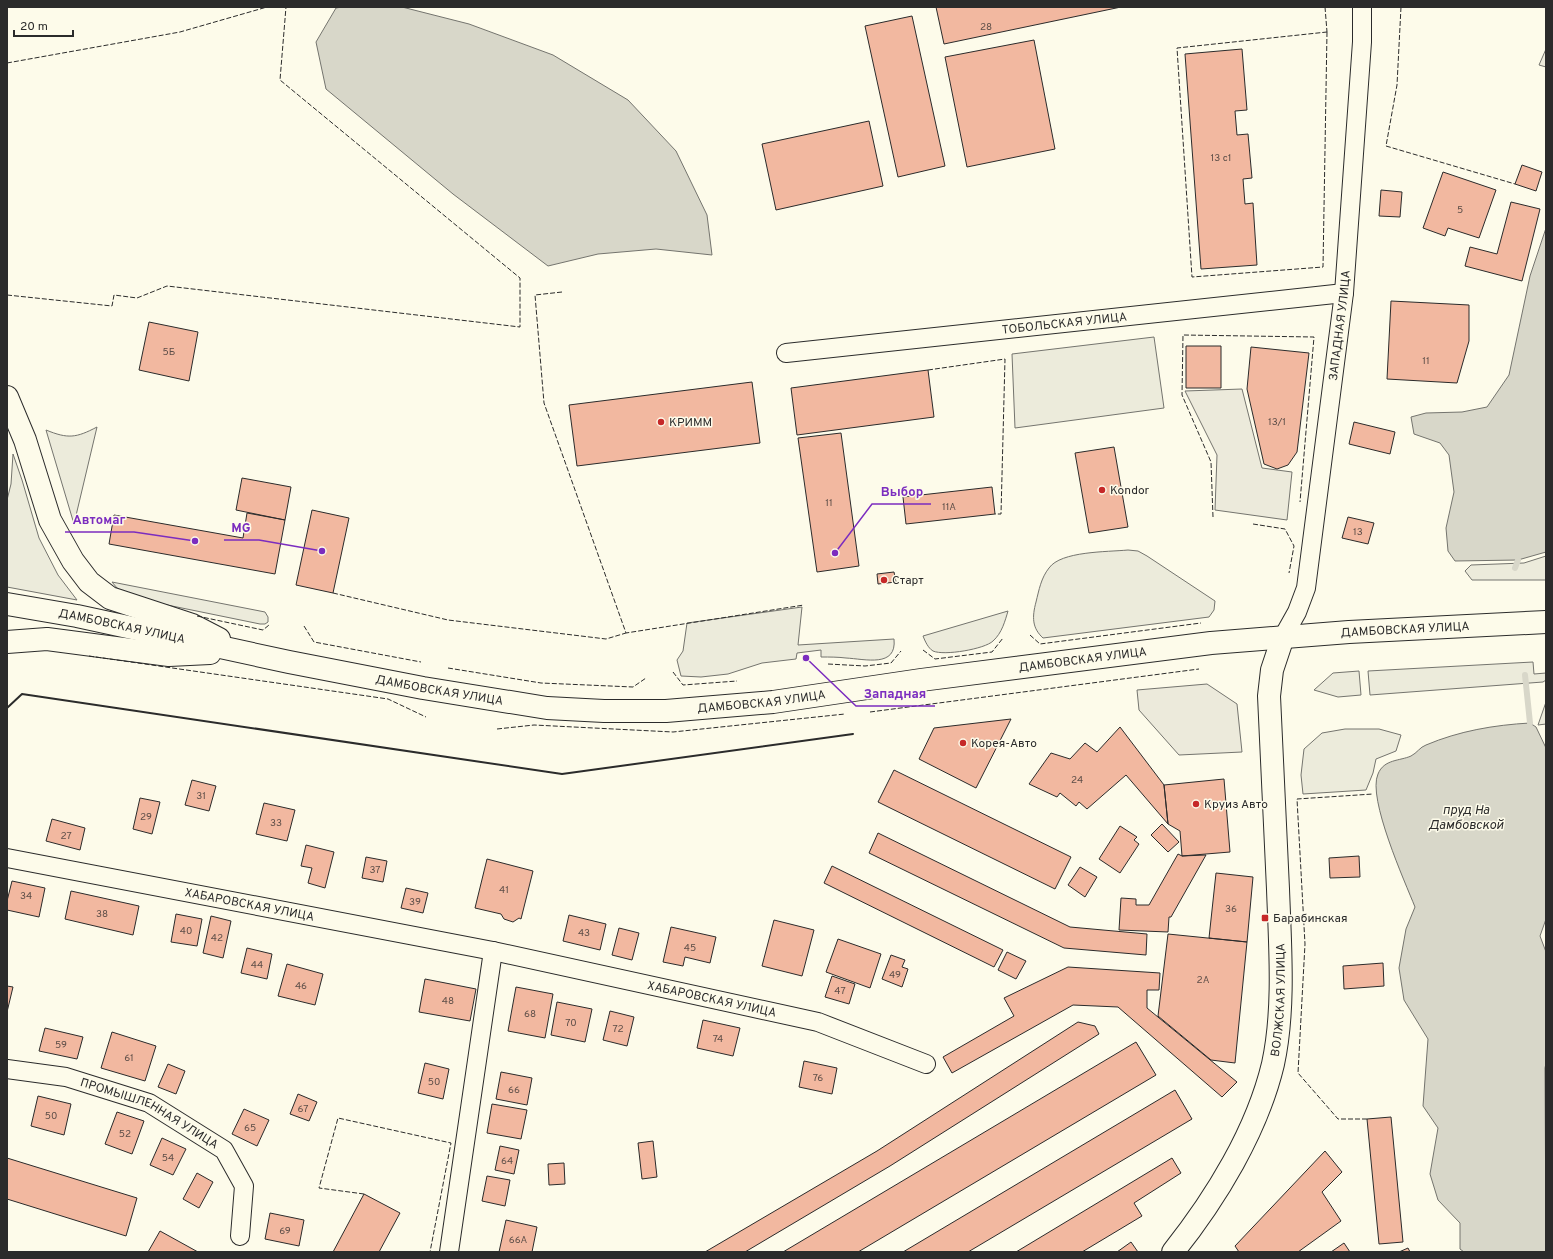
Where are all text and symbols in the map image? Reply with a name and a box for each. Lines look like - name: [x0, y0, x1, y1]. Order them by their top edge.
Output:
- scale bar: [14, 12, 73, 38]
- text: 20 m: [20, 19, 48, 35]
- house number: 28: [980, 21, 992, 34]
- house number: 13 с1: [1211, 152, 1231, 165]
- house number: 5: [1457, 204, 1463, 217]
- street label: ЗАПАДНАЯ УЛИЦА: [1326, 270, 1355, 382]
- street label: ТОБОЛЬСКАЯ УЛИЦА: [1001, 309, 1128, 339]
- house number: 5Б: [163, 346, 175, 359]
- house number: 11: [1422, 355, 1430, 368]
- place label: КРИММ: [669, 415, 712, 431]
- house number: 13/1: [1268, 416, 1286, 429]
- marker: КРИММ: [656, 417, 666, 427]
- callout: Выбор: [872, 479, 931, 504]
- place label: Kondor: [1110, 483, 1150, 499]
- text: Выбор: [881, 485, 923, 501]
- marker: Kondor: [1097, 485, 1107, 495]
- house number: 11: [825, 497, 833, 510]
- house number: 11А: [942, 501, 956, 514]
- callout: Автомаг: [65, 507, 134, 532]
- text: Автомаг: [73, 513, 126, 529]
- callout: MG: [224, 515, 259, 540]
- text: MG: [231, 521, 251, 537]
- house number: 13: [1353, 526, 1363, 539]
- place label: Старт: [892, 573, 924, 589]
- marker: Старт: [879, 575, 889, 585]
- street label: ДАМБОВСКАЯ УЛИЦА: [57, 606, 187, 648]
- street label: ДАМБОВСКАЯ УЛИЦА: [1340, 619, 1470, 642]
- street label: ДАМБОВСКАЯ УЛИЦА: [1018, 644, 1148, 676]
- street label: ДАМБОВСКАЯ УЛИЦА: [374, 672, 504, 710]
- callout: Западная: [856, 681, 935, 706]
- street label: ДАМБОВСКАЯ УЛИЦА: [697, 687, 827, 717]
- text: Западная: [864, 687, 926, 703]
- place label: Корея-Авто: [971, 736, 1037, 752]
- marker: Корея-Авто: [958, 738, 968, 748]
- house number: 24: [1071, 774, 1083, 787]
- house number: 31: [196, 790, 206, 803]
- place label: Круиз Авто: [1204, 797, 1268, 813]
- marker: Круиз Авто: [1191, 799, 1201, 809]
- water label: пруд На Дамбовской: [1428, 803, 1504, 834]
- house number: 29: [140, 811, 152, 824]
- house number: 33: [270, 817, 282, 830]
- house number: 27: [60, 830, 72, 843]
- house number: 37: [369, 864, 381, 877]
- house number: 41: [499, 884, 509, 897]
- street label: ХАБАРОВСКАЯ УЛИЦА: [183, 885, 316, 926]
- house number: 34: [20, 890, 32, 903]
- house number: 39: [409, 896, 421, 909]
- house number: 36: [1225, 903, 1237, 916]
- house number: 38: [96, 908, 108, 921]
- place label: Барабинская: [1273, 911, 1348, 927]
- marker: Барабинская: [1260, 913, 1270, 923]
- house number: 40: [180, 925, 192, 938]
- house number: 43: [578, 927, 590, 940]
- house number: 42: [211, 932, 223, 945]
- house number: 45: [684, 942, 696, 955]
- street label: ВОЛЖСКАЯ УЛИЦА: [1268, 943, 1290, 1058]
- house number: 44: [251, 959, 263, 972]
- house number: 49: [889, 969, 901, 982]
- house number: 2А: [1197, 974, 1210, 987]
- street label: ХАБАРОВСКАЯ УЛИЦА: [646, 978, 778, 1022]
- house number: 46: [295, 980, 307, 993]
- house number: 47: [834, 985, 846, 998]
- house number: 48: [442, 995, 454, 1008]
- house number: 68: [524, 1008, 536, 1021]
- house number: 70: [565, 1017, 577, 1030]
- house number: 72: [612, 1023, 624, 1036]
- house number: 74: [713, 1033, 723, 1046]
- house number: 59: [55, 1039, 67, 1052]
- house number: 61: [124, 1052, 134, 1065]
- house number: 76: [813, 1072, 823, 1085]
- street label: ПРОМЫШЛЕННАЯ УЛИЦА: [78, 1075, 221, 1153]
- house number: 50: [428, 1076, 440, 1089]
- house number: 66: [508, 1084, 520, 1097]
- house number: 67: [298, 1103, 309, 1116]
- house number: 50: [45, 1110, 57, 1123]
- house number: 65: [244, 1122, 256, 1135]
- house number: 52: [119, 1128, 131, 1141]
- house number: 54: [162, 1152, 174, 1165]
- house number: 64: [501, 1155, 513, 1168]
- house number: 69: [279, 1225, 291, 1238]
- house number: 66А: [509, 1234, 527, 1247]

